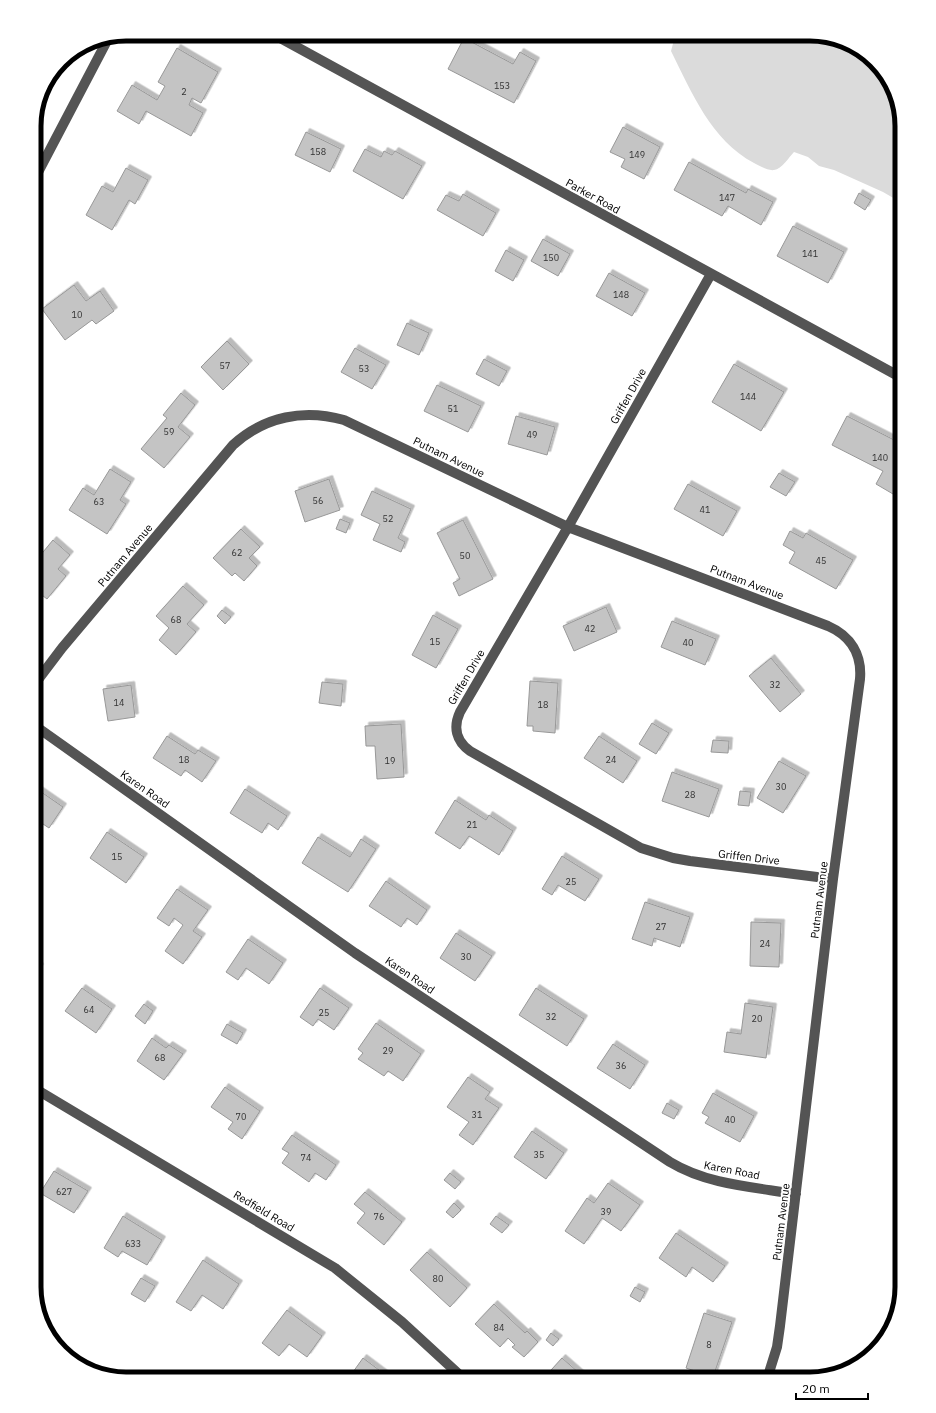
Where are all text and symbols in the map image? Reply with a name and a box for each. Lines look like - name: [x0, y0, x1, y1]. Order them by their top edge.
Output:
- house number: 153: [494, 80, 510, 91]
- house number: 2: [181, 86, 187, 97]
- house number: 158: [310, 146, 326, 157]
- house number: 149: [629, 149, 645, 160]
- street label: Parker Road: [563, 175, 623, 217]
- house number: 147: [719, 192, 735, 203]
- house number: 141: [802, 248, 818, 259]
- house number: 150: [543, 252, 559, 263]
- house number: 148: [613, 289, 629, 300]
- house number: 10: [72, 309, 82, 320]
- house number: 57: [220, 360, 230, 371]
- house number: 53: [359, 363, 369, 374]
- street label: Griffen Drive: [607, 366, 649, 426]
- house number: 144: [740, 391, 756, 402]
- house number: 51: [448, 403, 458, 414]
- house number: 59: [164, 426, 174, 437]
- house number: 49: [527, 429, 537, 440]
- street label: Putnam Avenue: [411, 434, 487, 480]
- house number: 140: [872, 452, 888, 463]
- house number: 56: [313, 495, 323, 506]
- house number: 63: [94, 496, 104, 507]
- house number: 41: [700, 504, 710, 515]
- house number: 52: [383, 513, 393, 524]
- street label: Putnam Avenue: [95, 521, 155, 589]
- house number: 62: [232, 547, 242, 558]
- house number: 50: [460, 550, 470, 561]
- house number: 45: [816, 555, 826, 566]
- street label: Putnam Avenue: [708, 562, 786, 602]
- house number: 68: [171, 614, 181, 625]
- house number: 42: [585, 623, 595, 634]
- house number: 15: [430, 636, 440, 647]
- house number: 40: [683, 637, 693, 648]
- street label: Griffen Drive: [444, 647, 488, 707]
- house number: 32: [770, 679, 780, 690]
- house number: 14: [114, 697, 124, 708]
- house number: 18: [538, 699, 548, 710]
- house number: 18: [179, 754, 189, 765]
- house number: 24: [606, 754, 616, 765]
- house number: 19: [385, 755, 395, 766]
- street label: Karen Road: [118, 767, 172, 811]
- house number: 30: [776, 781, 786, 792]
- house number: 28: [685, 789, 695, 800]
- house number: 21: [467, 819, 477, 830]
- street label: Griffen Drive: [717, 846, 781, 868]
- house number: 15: [112, 851, 122, 862]
- street label: Putnam Avenue: [807, 861, 831, 939]
- house number: 25: [566, 876, 576, 887]
- house number: 27: [656, 921, 666, 932]
- house number: 24: [760, 938, 770, 949]
- house number: 30: [461, 951, 471, 962]
- street label: Karen Road: [383, 953, 437, 997]
- house number: 64: [84, 1004, 94, 1015]
- house number: 25: [319, 1007, 329, 1018]
- house number: 32: [546, 1011, 556, 1022]
- house number: 20: [752, 1013, 762, 1024]
- house number: 29: [383, 1045, 393, 1056]
- house number: 68: [155, 1052, 165, 1063]
- house number: 36: [616, 1060, 626, 1071]
- house number: 31: [472, 1109, 482, 1120]
- house number: 70: [236, 1111, 246, 1122]
- house number: 40: [725, 1114, 735, 1125]
- house number: 35: [534, 1149, 544, 1160]
- house number: 74: [301, 1152, 311, 1163]
- street label: Karen Road: [703, 1158, 761, 1182]
- street label: Putnam Avenue: [769, 1183, 793, 1261]
- house number: 627: [56, 1186, 72, 1197]
- street label: Redfield Road: [231, 1187, 297, 1235]
- house number: 39: [601, 1206, 611, 1217]
- house number: 76: [374, 1211, 384, 1222]
- house number: 633: [125, 1238, 141, 1249]
- house number: 80: [433, 1273, 443, 1284]
- house number: 84: [494, 1322, 504, 1333]
- house number: 8: [706, 1339, 712, 1350]
- scale bar: [796, 1375, 868, 1401]
- text: 20 m: [802, 1381, 830, 1396]

